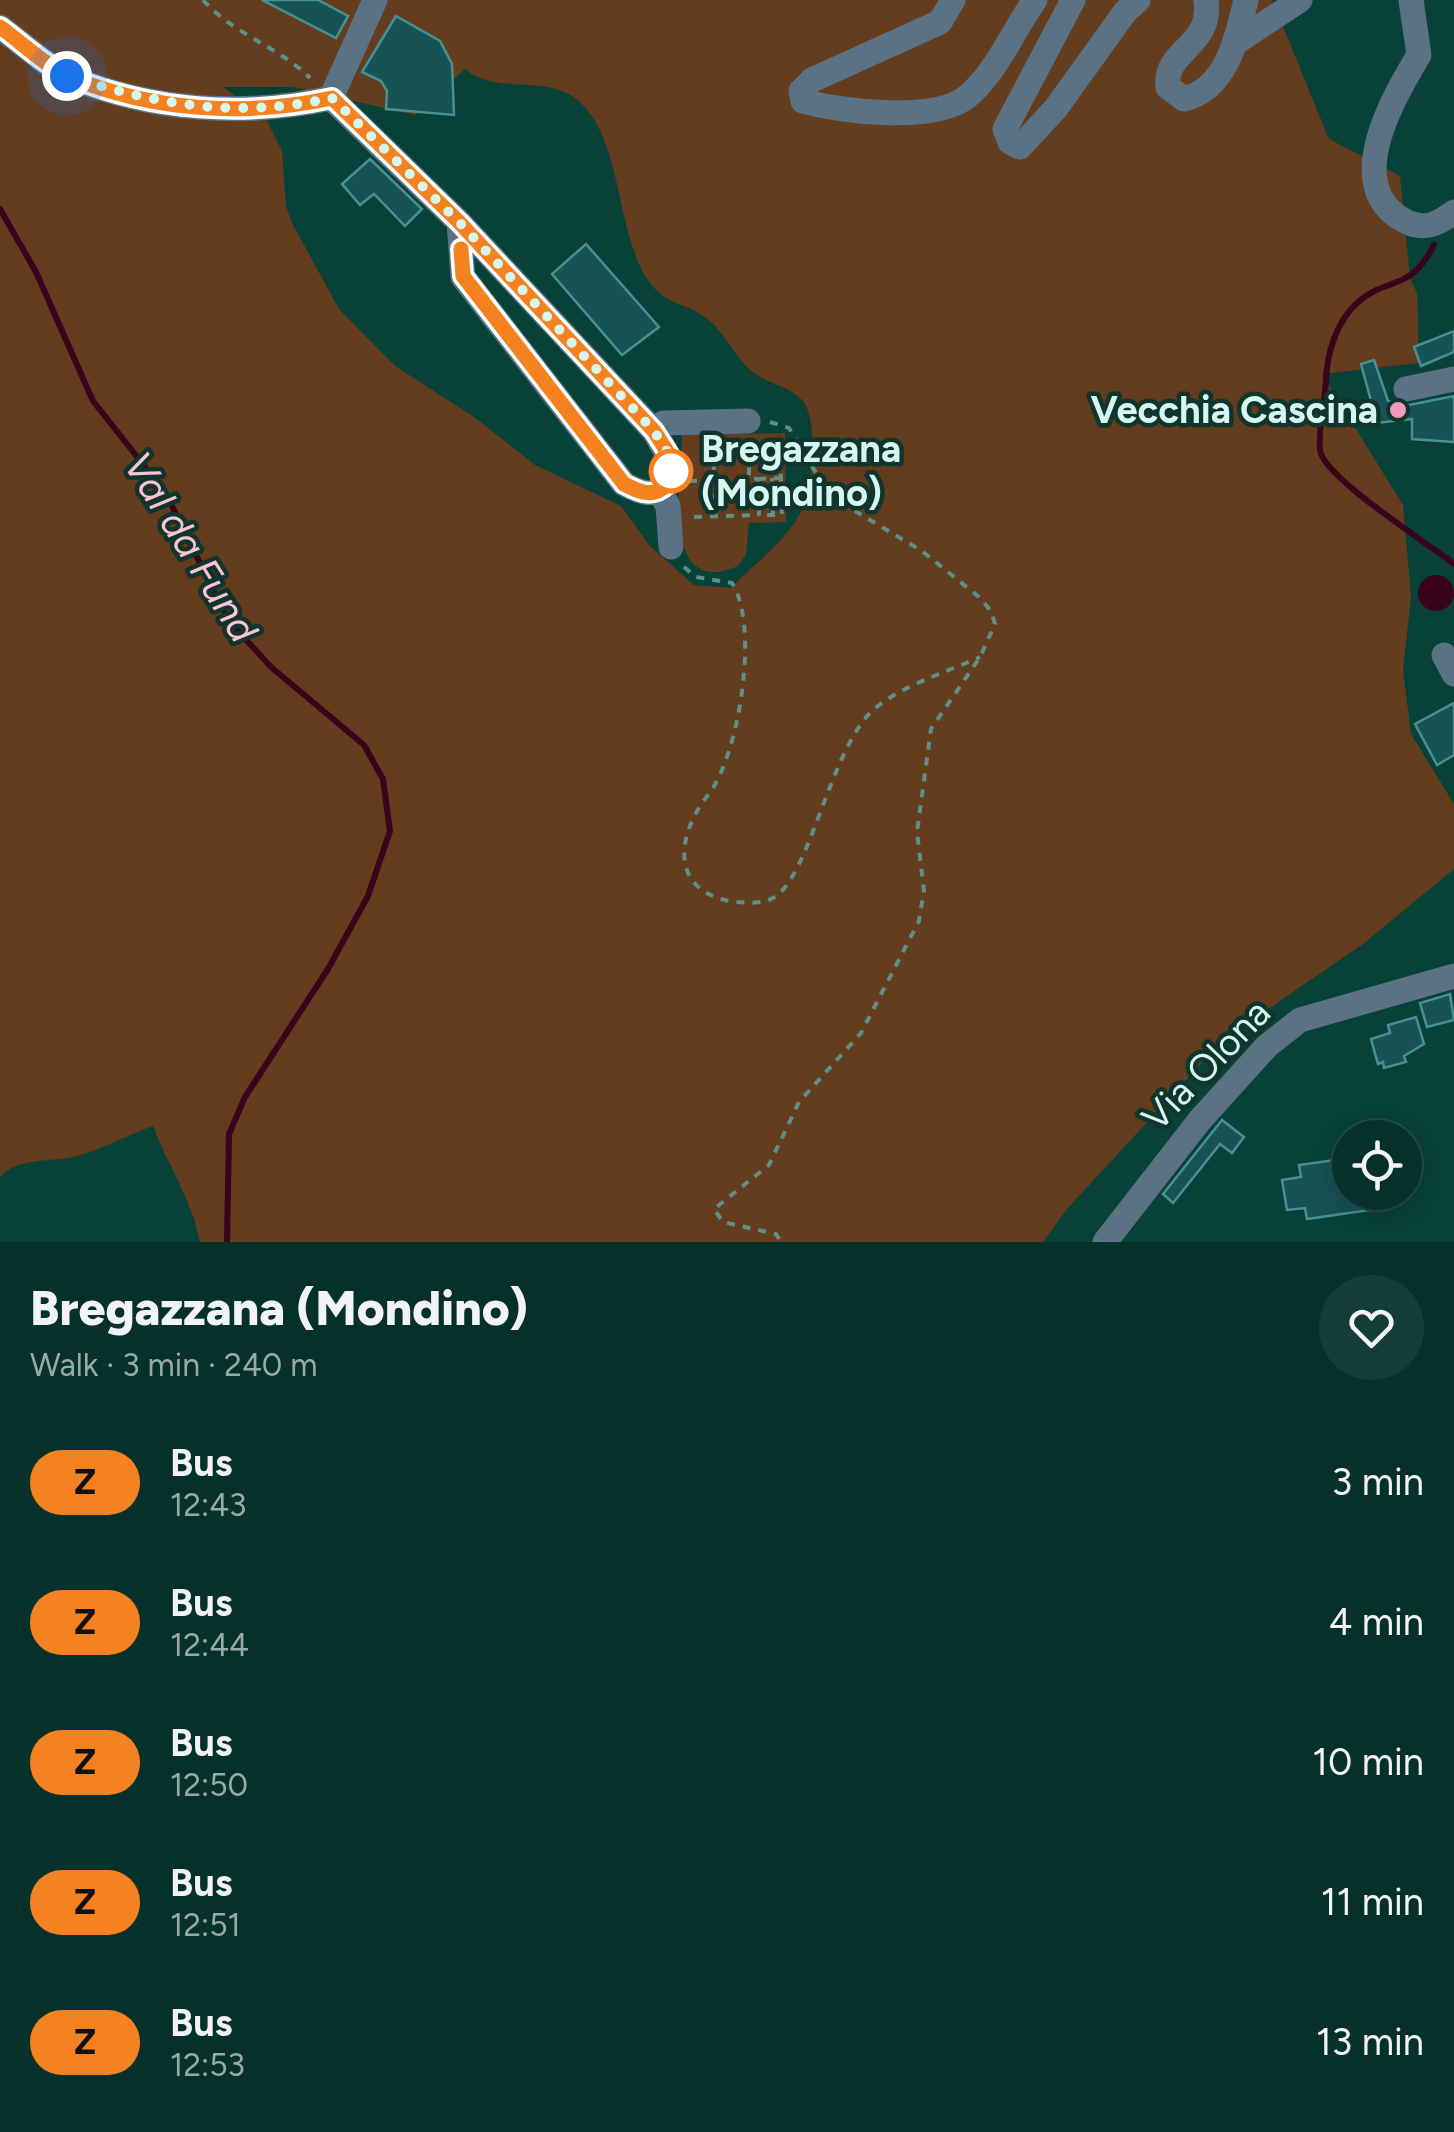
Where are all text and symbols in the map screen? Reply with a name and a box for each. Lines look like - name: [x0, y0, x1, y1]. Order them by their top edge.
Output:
- your location: [42, 51, 92, 101]
- place label: Vecchia Cascina: [1091, 387, 1378, 433]
- marker: Vecchia Cascina: [1387, 399, 1409, 421]
- place label: Bregazzana (Mondino): [701, 426, 901, 516]
- water label: Val da Fund: [114, 443, 268, 651]
- marker: Bregazzana (Mondino): [650, 450, 692, 492]
- street label: Via Olona: [1132, 990, 1280, 1140]
- map controls: [1332, 1120, 1422, 1210]
- button: locate: [1332, 1120, 1422, 1210]
- button: heart: [1319, 1275, 1424, 1380]
- text: Bregazzana (Mondino): [30, 1279, 528, 1337]
- text: Walk · 3 min · 240 m: [30, 1346, 317, 1384]
- text: Bus: [170, 1440, 233, 1486]
- text: 3 min: [1332, 1459, 1424, 1505]
- text: Z: [74, 1461, 96, 1503]
- text: 12:43: [170, 1486, 246, 1524]
- text: Bus: [170, 1580, 233, 1626]
- text: 4 min: [1329, 1599, 1424, 1645]
- text: Z: [74, 1601, 96, 1643]
- text: 12:44: [170, 1626, 249, 1664]
- text: Bus: [170, 1720, 233, 1766]
- text: 10 min: [1312, 1739, 1424, 1785]
- text: Z: [74, 1741, 96, 1783]
- text: 12:50: [170, 1766, 248, 1804]
- text: Bus: [170, 1860, 233, 1906]
- text: 11 min: [1321, 1879, 1424, 1925]
- text: Z: [74, 1881, 96, 1923]
- text: 12:51: [170, 1906, 241, 1944]
- text: Bus: [170, 2000, 233, 2046]
- text: 13 min: [1316, 2019, 1424, 2065]
- text: Z: [74, 2021, 96, 2063]
- text: 12:53: [170, 2046, 245, 2084]

